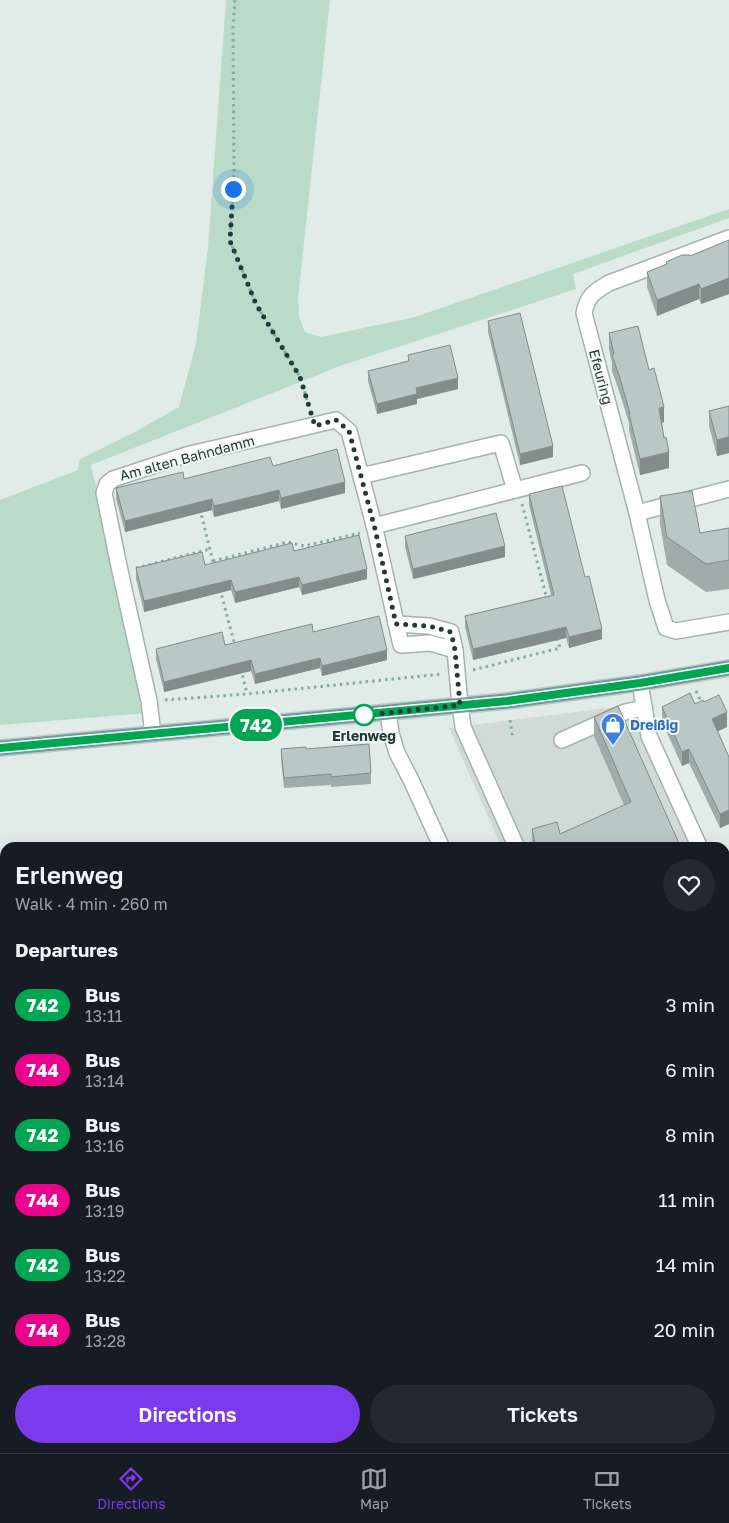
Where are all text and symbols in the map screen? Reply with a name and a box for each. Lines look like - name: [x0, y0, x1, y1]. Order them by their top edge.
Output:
- your location: [221, 177, 246, 202]
- street label: Efeuring: [586, 347, 617, 406]
- street label: Am alten Bahndamm: [118, 431, 256, 484]
- marker: Erlenweg: [353, 704, 375, 726]
- line badge: 742: [227, 709, 285, 741]
- shop icon: Dreißig: [600, 712, 626, 746]
- text: 742: [240, 714, 272, 736]
- place label: Dreißig: [630, 716, 678, 733]
- place label: Erlenweg: [332, 727, 396, 744]
- button: heart: [663, 859, 715, 911]
- text: Erlenweg: [15, 860, 123, 889]
- text: Walk · 4 min · 260 m: [15, 894, 168, 914]
- text: Departures: [15, 938, 118, 961]
- text: Bus: [85, 983, 120, 1006]
- text: 3 min: [666, 993, 715, 1016]
- text: 742: [26, 994, 59, 1016]
- text: 13:11: [85, 1006, 122, 1026]
- text: Bus: [85, 1048, 120, 1071]
- text: 6 min: [665, 1058, 715, 1081]
- text: 744: [26, 1059, 59, 1081]
- text: 13:14: [85, 1071, 124, 1091]
- text: Bus: [85, 1113, 120, 1136]
- text: 8 min: [665, 1123, 715, 1146]
- text: 742: [26, 1124, 59, 1146]
- text: 13:16: [85, 1136, 124, 1156]
- text: Bus: [85, 1178, 120, 1201]
- text: 11 min: [658, 1188, 715, 1211]
- text: 744: [26, 1189, 59, 1211]
- text: 13:19: [85, 1201, 124, 1221]
- text: Bus: [85, 1243, 120, 1266]
- text: 14 min: [656, 1253, 715, 1276]
- text: 742: [26, 1254, 59, 1276]
- text: 13:22: [85, 1266, 125, 1286]
- text: Bus: [85, 1308, 120, 1331]
- text: 20 min: [654, 1318, 715, 1341]
- text: 744: [26, 1319, 59, 1341]
- text: 13:28: [85, 1331, 126, 1351]
- button: Directions: [15, 1385, 360, 1443]
- button: Tickets: [370, 1385, 715, 1443]
- tab: Directions: [97, 1465, 166, 1512]
- tab: Map: [360, 1465, 389, 1512]
- tab: Tickets: [583, 1465, 632, 1512]

